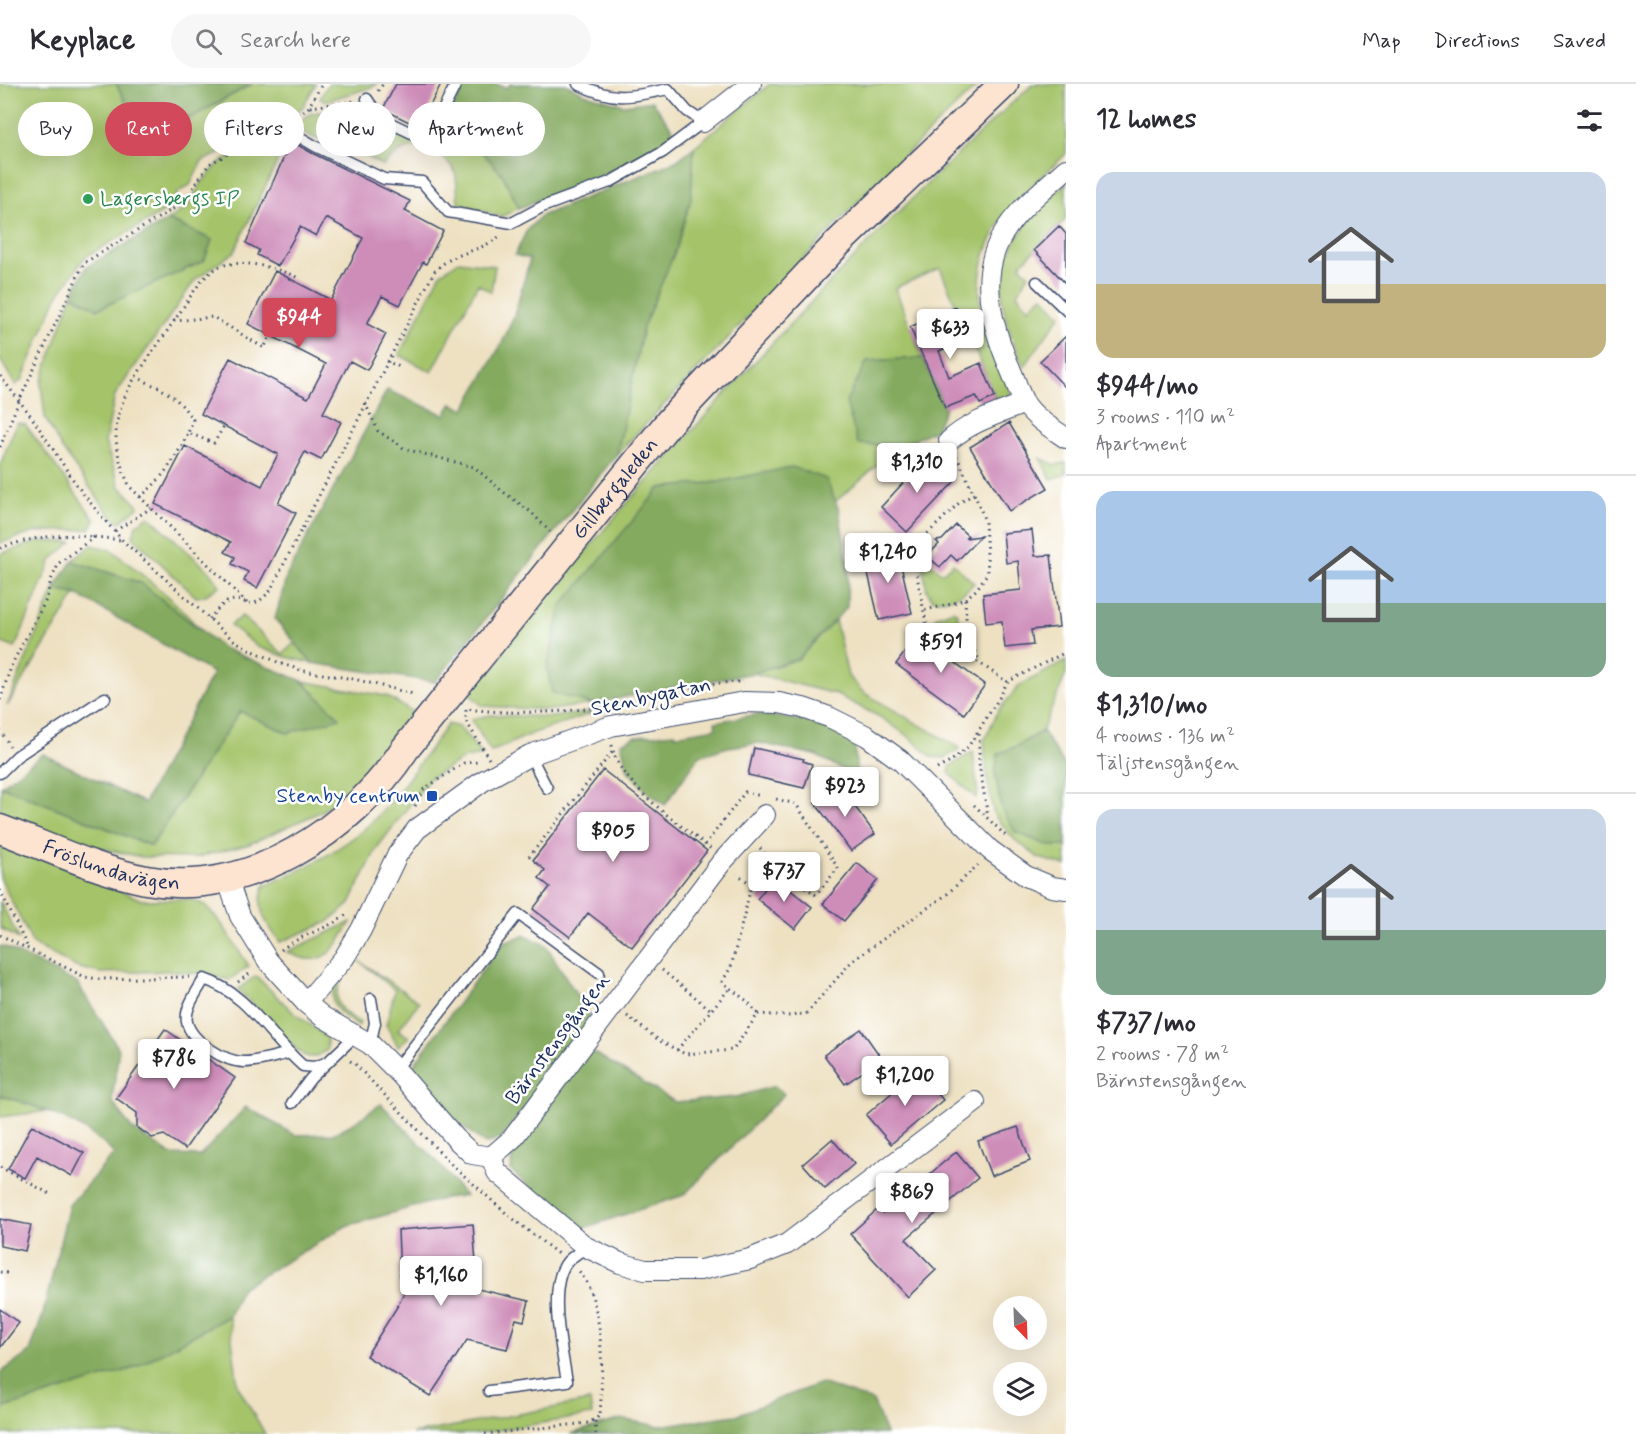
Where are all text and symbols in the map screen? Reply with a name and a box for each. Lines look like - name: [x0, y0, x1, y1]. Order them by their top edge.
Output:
- search box: [171, 14, 591, 68]
- text: Keyplace: [30, 23, 135, 60]
- icon: search: [192, 25, 225, 58]
- text: Search here: [240, 27, 351, 55]
- text: Map: [1362, 27, 1401, 55]
- text: Directions: [1434, 27, 1520, 55]
- text: Saved: [1553, 27, 1606, 55]
- chip: Buy: [18, 102, 93, 156]
- chip: Rent: [105, 102, 192, 156]
- chip: Filters: [204, 102, 304, 156]
- chip: New: [316, 102, 396, 156]
- chip: Apartment: [408, 102, 545, 156]
- text: 12 homes: [1096, 103, 1196, 137]
- icon: filters: [1573, 104, 1606, 137]
- place label: Lagersbergs IP: [100, 185, 240, 215]
- marker: Lagersbergs IP: [81, 192, 95, 206]
- icon: home: [1297, 211, 1405, 319]
- pin: $944: [263, 298, 335, 349]
- text: $944: [276, 304, 322, 331]
- pin: $633: [914, 309, 986, 360]
- text: $633: [931, 315, 969, 342]
- text: $944/mo: [1096, 370, 1198, 404]
- text: 3 rooms · 110 m²: [1096, 404, 1235, 431]
- text: Apartment: [1096, 431, 1187, 458]
- street label: Gillbergaleden: [566, 432, 665, 545]
- pin: $1,310: [868, 443, 966, 494]
- text: $1,310: [891, 449, 943, 476]
- icon: home: [1297, 530, 1405, 638]
- pin: $1,240: [839, 533, 937, 584]
- text: $1,240: [859, 539, 917, 566]
- pin: $591: [905, 623, 977, 674]
- text: $591: [919, 629, 963, 656]
- street label: Stenbygatan: [588, 671, 714, 724]
- text: $1,310/mo: [1096, 689, 1207, 723]
- text: 4 rooms · 136 m²: [1096, 723, 1235, 750]
- text: Täljstensgången: [1096, 750, 1239, 777]
- pin: $923: [809, 767, 881, 818]
- text: $923: [825, 773, 865, 800]
- place label: Stenby centrum: [277, 782, 420, 810]
- marker: Stenby centrum: [425, 789, 439, 803]
- pin: $905: [577, 812, 649, 863]
- text: $905: [591, 818, 635, 845]
- street label: Fröslundavägen: [39, 833, 180, 897]
- icon: home: [1297, 848, 1405, 956]
- pin: $737: [748, 852, 820, 903]
- text: $737: [762, 858, 806, 885]
- street label: Bärnstensgången: [499, 967, 619, 1112]
- text: $737/mo: [1096, 1007, 1196, 1041]
- pin: $786: [138, 1039, 210, 1090]
- text: 2 rooms · 78 m²: [1096, 1041, 1229, 1068]
- text: $786: [152, 1045, 196, 1072]
- pin: $1,200: [856, 1056, 954, 1107]
- text: $1,200: [876, 1062, 934, 1089]
- text: Bärnstensgången: [1096, 1068, 1246, 1095]
- pin: $869: [876, 1173, 948, 1224]
- text: $869: [890, 1179, 934, 1206]
- pin: $1,160: [392, 1256, 490, 1307]
- text: $1,160: [414, 1262, 468, 1289]
- north arrow: [993, 1296, 1047, 1350]
- map controls: [993, 1296, 1047, 1416]
- button: layers: [993, 1362, 1047, 1416]

